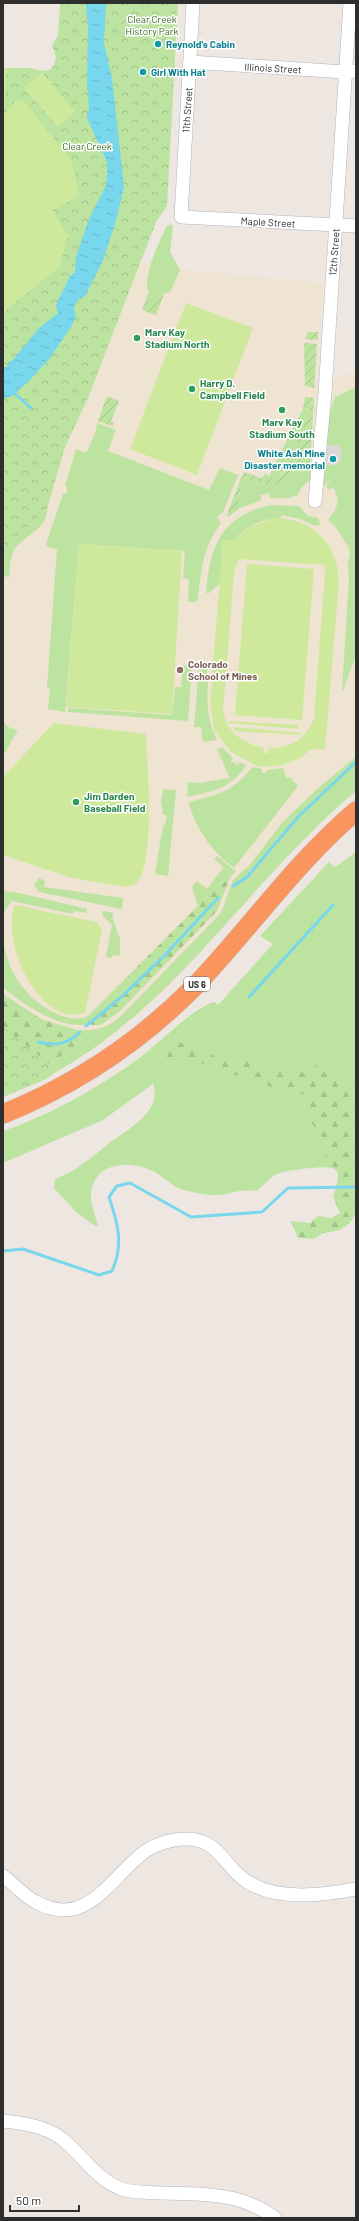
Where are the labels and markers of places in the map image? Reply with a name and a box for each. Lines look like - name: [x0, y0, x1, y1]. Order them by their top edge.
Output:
- place label: Reynold's Cabin: [166, 38, 235, 50]
- marker: Reynold's Cabin: [153, 39, 163, 49]
- place label: Girl With Hat: [151, 66, 206, 78]
- marker: Girl With Hat: [138, 67, 148, 77]
- place label: Marv Kay Stadium North: [145, 326, 209, 350]
- marker: Marv Kay Stadium North: [132, 333, 142, 343]
- place label: Harry D. Campbell Field: [200, 377, 265, 401]
- marker: Harry D. Campbell Field: [187, 384, 197, 394]
- marker: Marv Kay Stadium South: [277, 405, 287, 415]
- place label: Marv Kay Stadium South: [249, 416, 315, 440]
- place label: White Ash Mine Disaster memorial: [244, 447, 326, 471]
- marker: White Ash Mine Disaster memorial: [328, 454, 338, 464]
- place label: Colorado School of Mines: [188, 658, 257, 682]
- marker: Colorado School of Mines: [175, 665, 185, 675]
- place label: Jim Darden Baseball Field: [84, 790, 146, 814]
- marker: Jim Darden Baseball Field: [71, 797, 81, 807]

